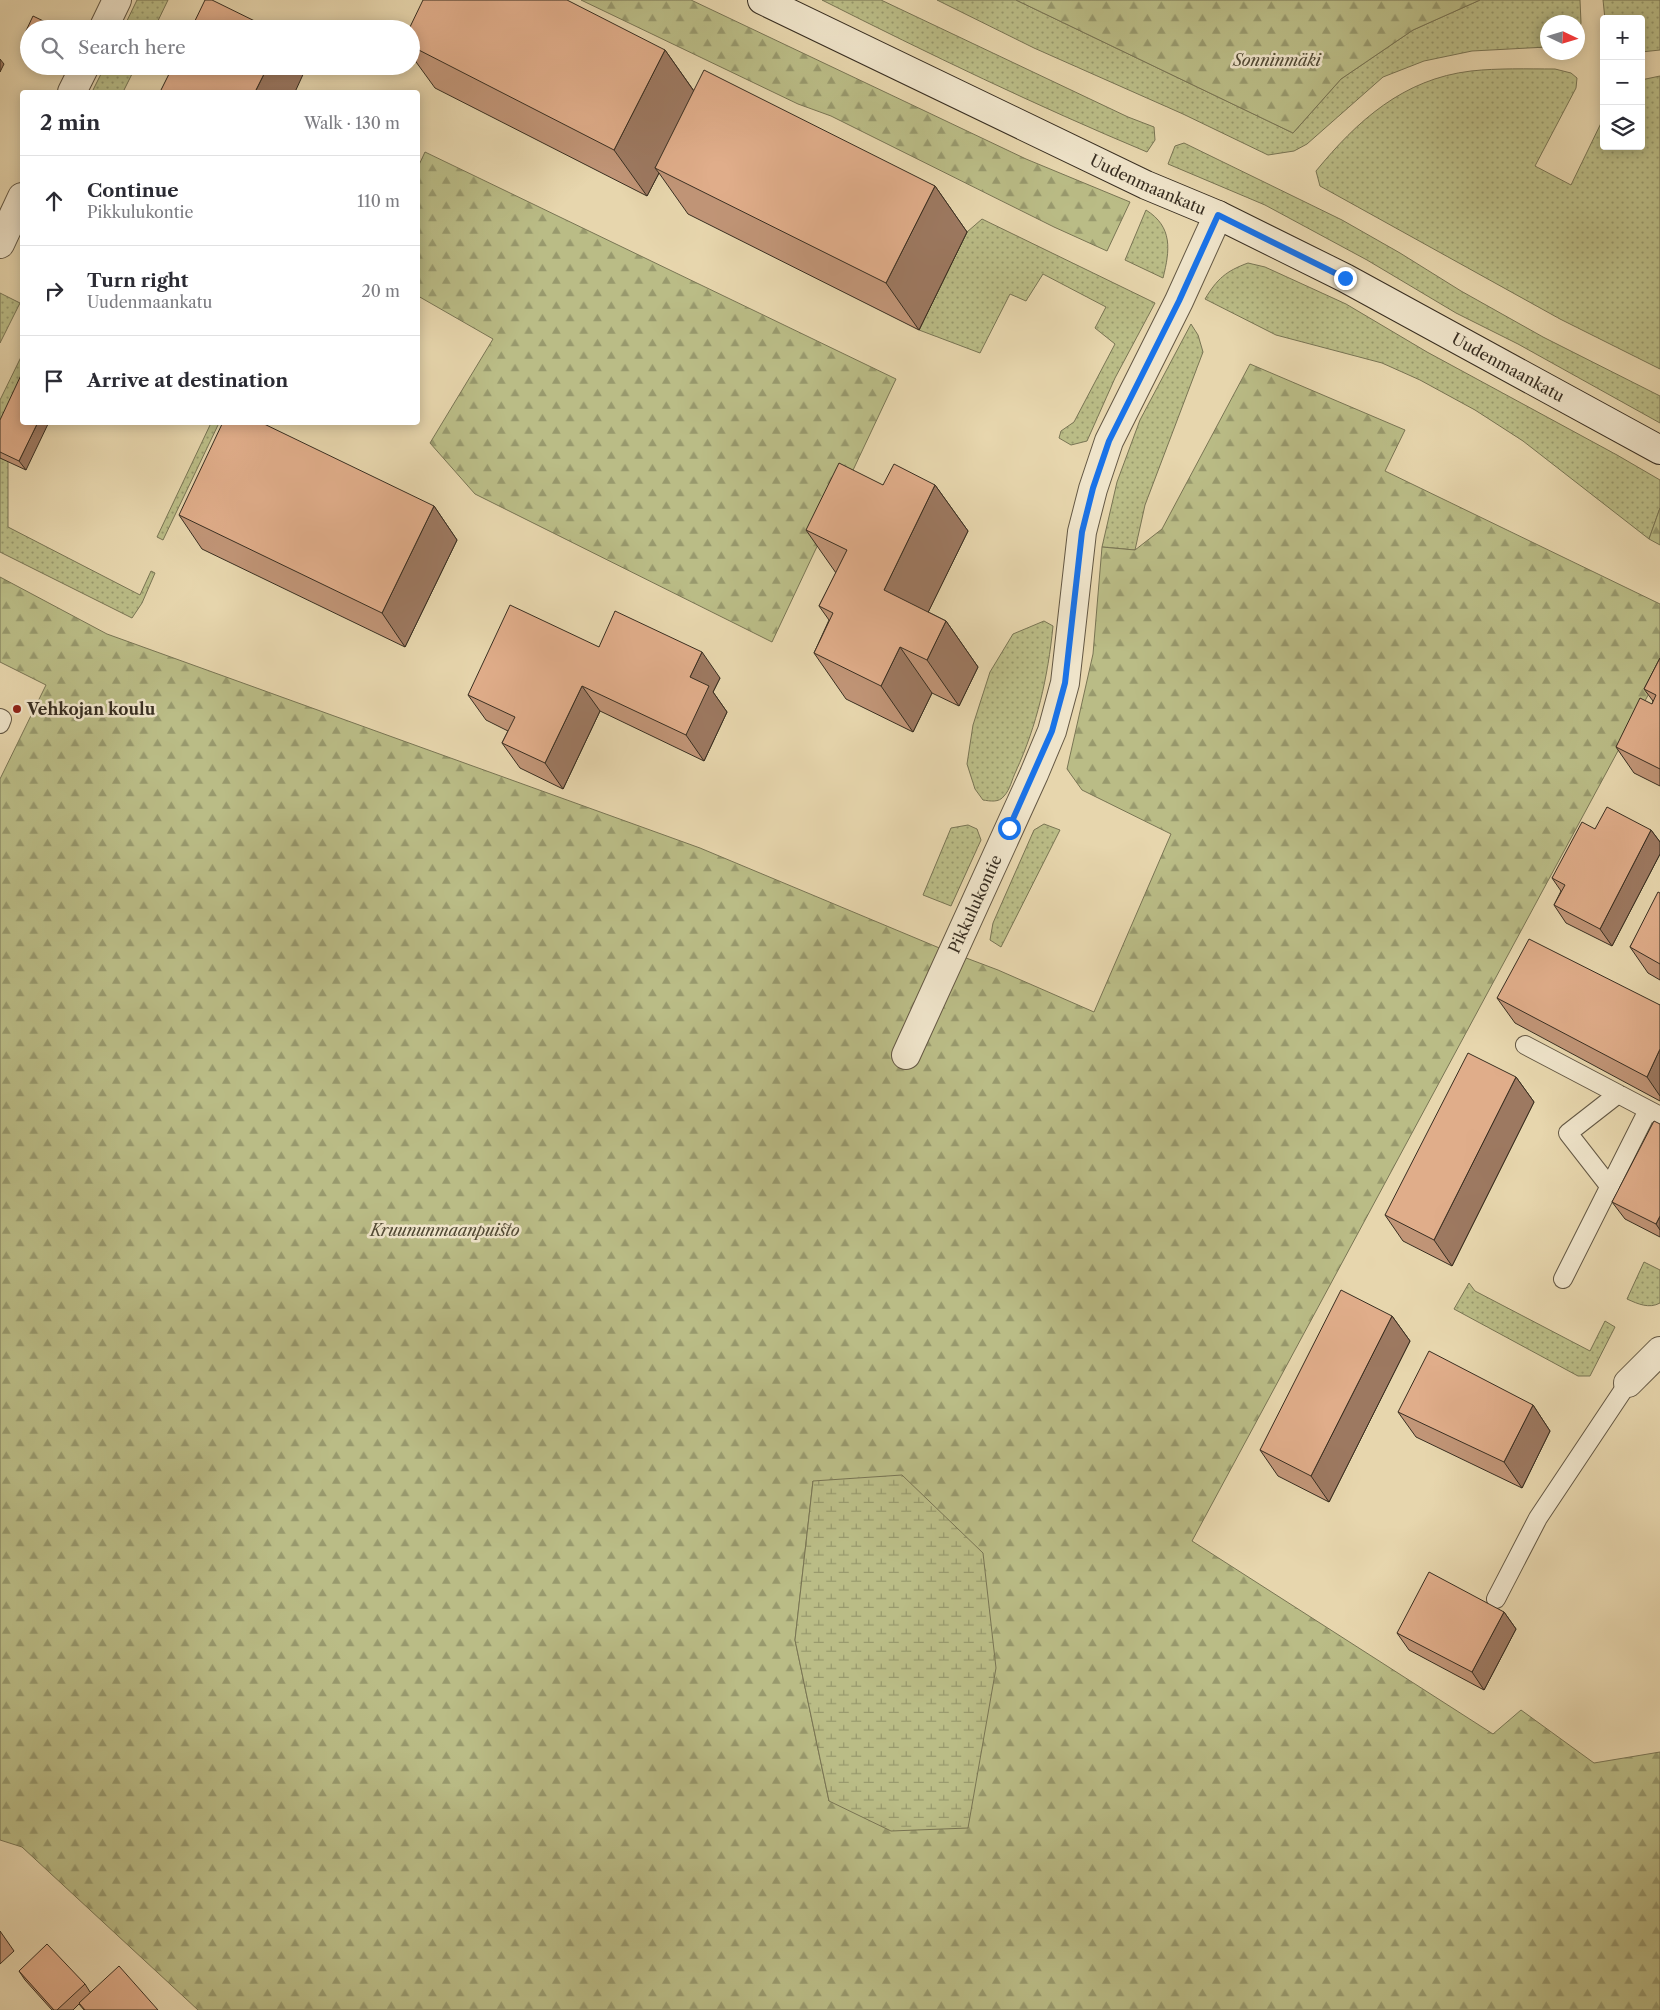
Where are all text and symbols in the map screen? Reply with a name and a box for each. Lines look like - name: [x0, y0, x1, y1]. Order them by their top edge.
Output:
- north arrow: [1540, 15, 1585, 60]
- map controls: [1600, 15, 1645, 150]
- button: +: [1600, 15, 1645, 60]
- search box: [20, 20, 420, 75]
- icon: search: [38, 34, 66, 62]
- text: Search here: [78, 36, 186, 59]
- park label: Sonninmäki: [1232, 50, 1322, 70]
- button: −: [1600, 60, 1645, 105]
- button: layers: [1600, 105, 1645, 150]
- text: 2 min: [40, 110, 100, 135]
- text: Walk · 130 m: [304, 113, 400, 133]
- street label: Uudenmaankatu: [1087, 150, 1209, 219]
- text: Continue: [87, 179, 179, 202]
- icon: ahead: [40, 187, 68, 215]
- text: 110 m: [357, 191, 400, 211]
- text: Pikkulukontie: [87, 202, 193, 222]
- route end: [1334, 267, 1357, 290]
- text: Turn right: [87, 269, 188, 292]
- icon: right: [40, 277, 68, 305]
- text: 20 m: [361, 281, 400, 301]
- text: Uudenmaankatu: [87, 292, 212, 312]
- street label: Uudenmaankatu: [1448, 328, 1568, 406]
- icon: arrive: [40, 367, 68, 395]
- text: Arrive at destination: [87, 369, 288, 392]
- place label: Vehkojan koulu: [26, 699, 156, 719]
- marker: Vehkojan koulu: [11, 703, 23, 715]
- route start: [998, 817, 1021, 840]
- street label: Pikkulukontie: [944, 851, 1006, 957]
- park label: Kruununmaanpuisto: [368, 1220, 520, 1240]

